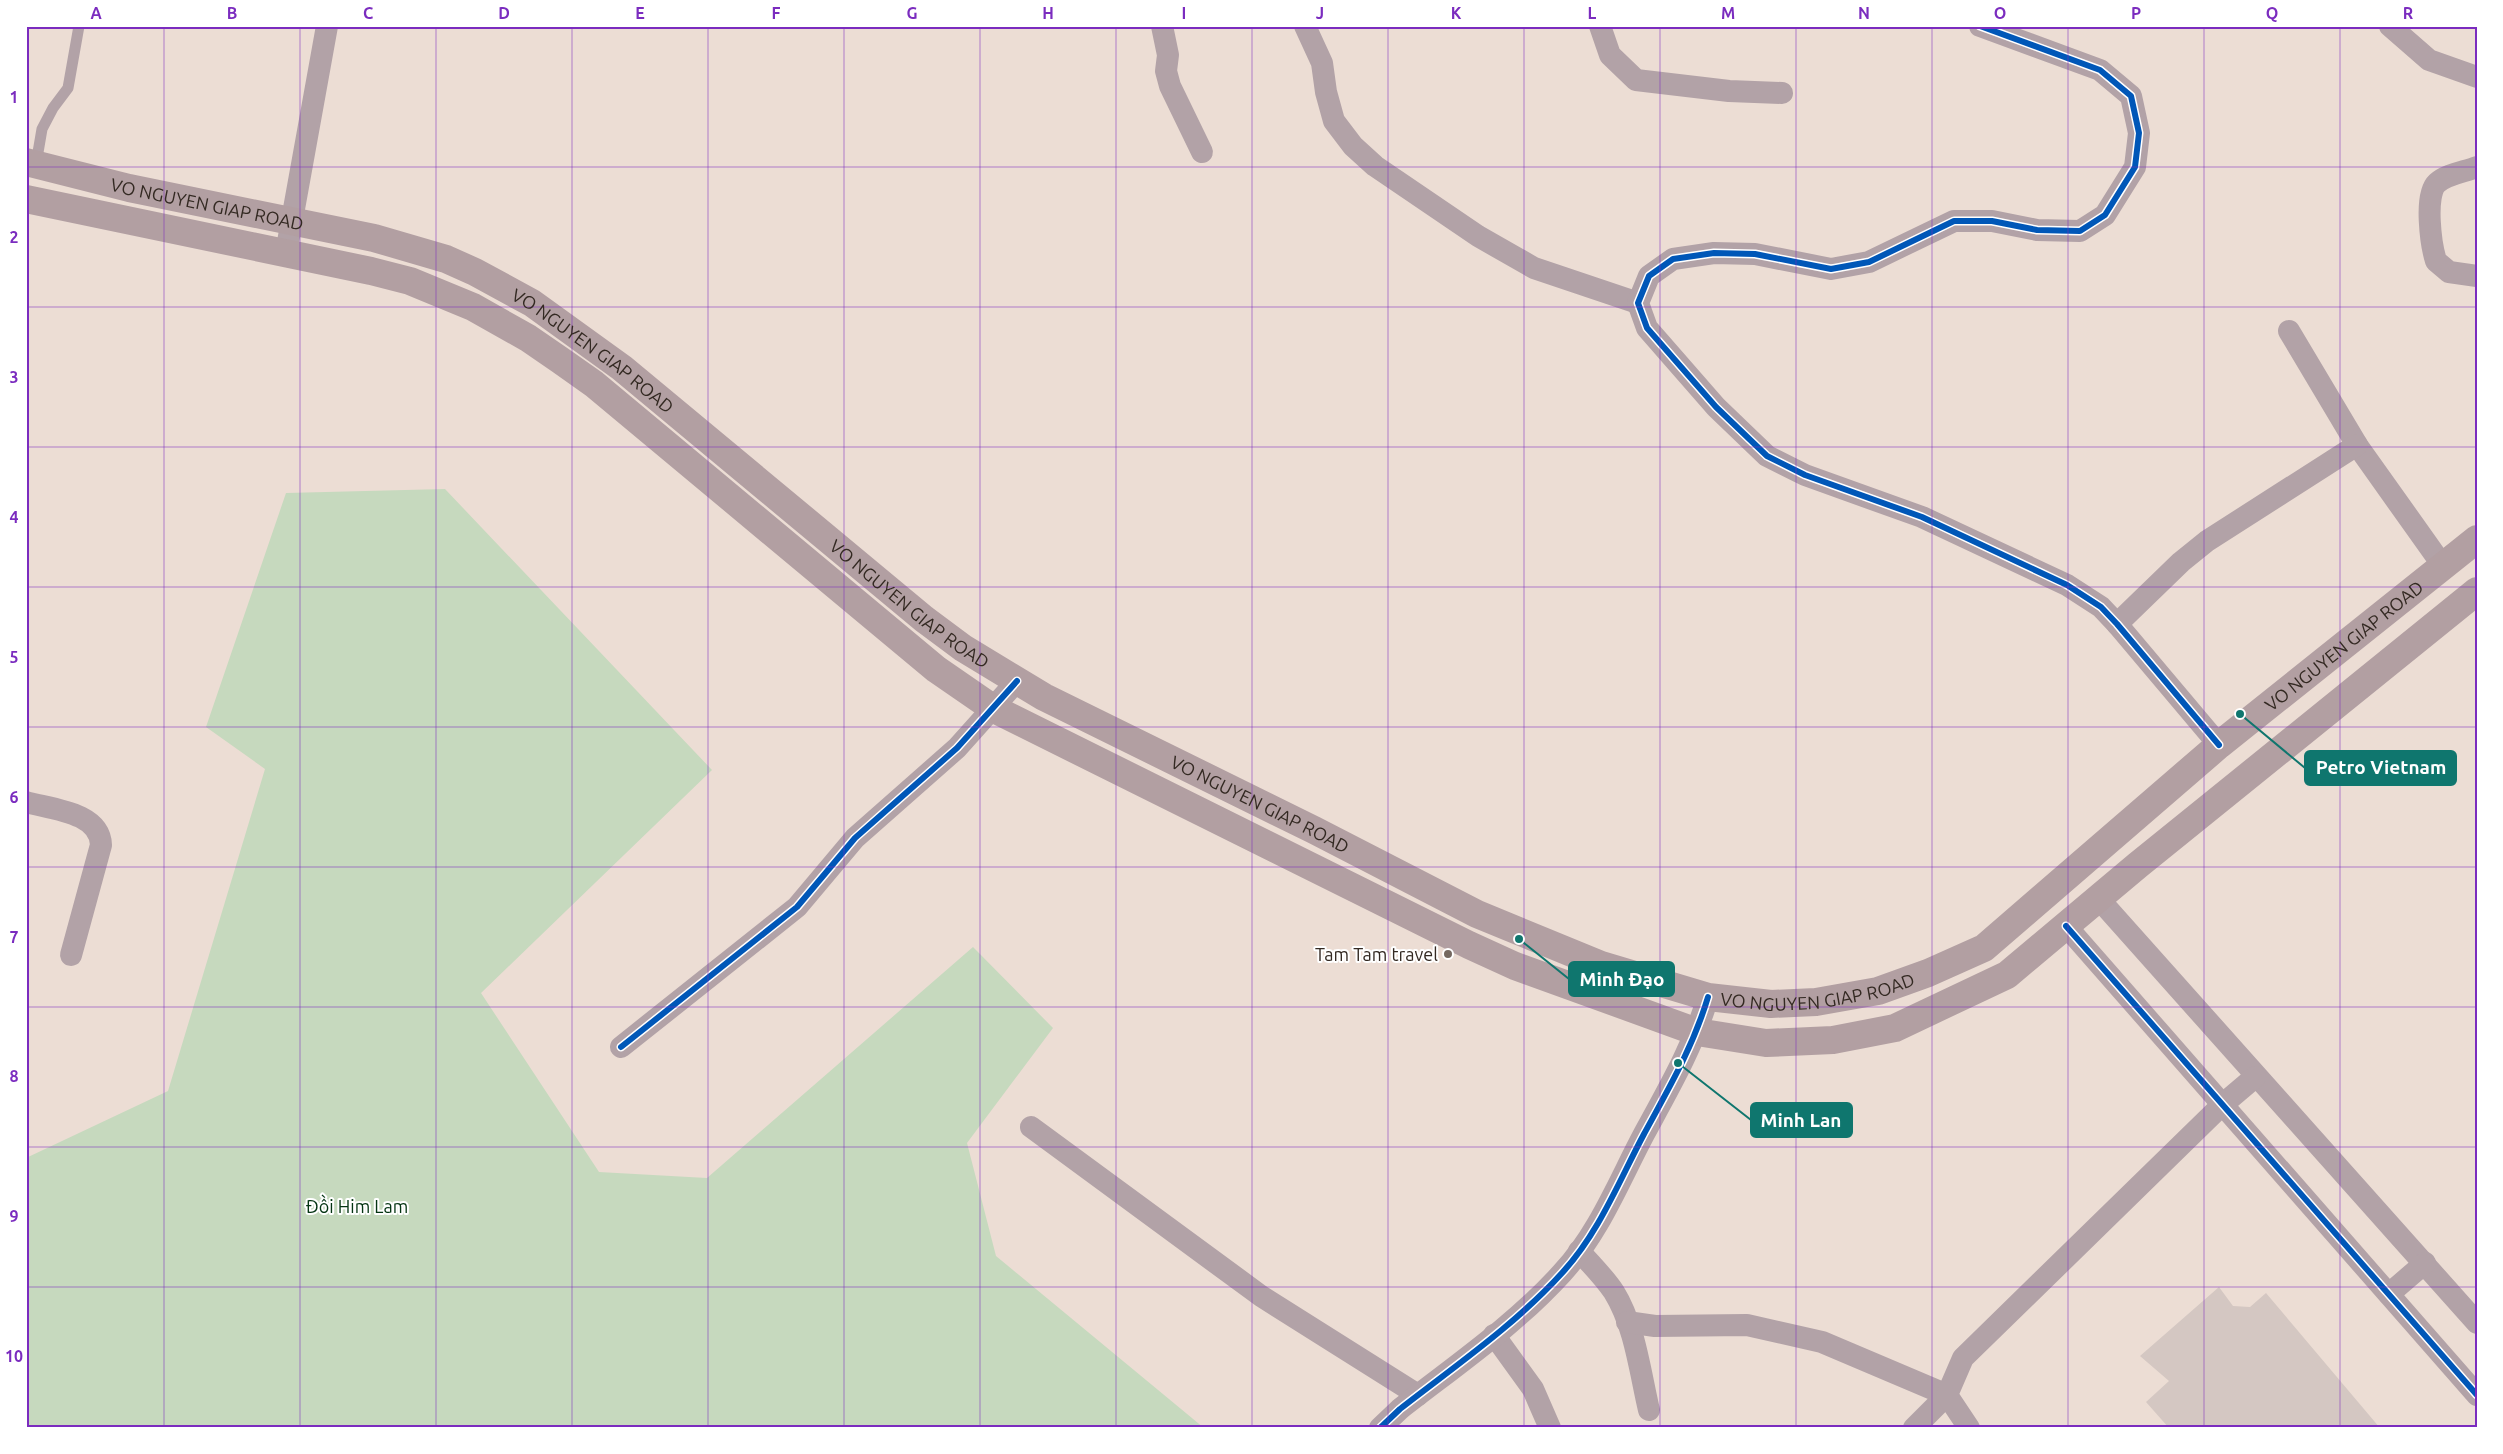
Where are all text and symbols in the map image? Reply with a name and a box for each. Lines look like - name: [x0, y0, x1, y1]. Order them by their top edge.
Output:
- text: A: [90, 4, 102, 22]
- text: B: [227, 4, 237, 22]
- text: C: [363, 4, 373, 22]
- text: D: [498, 4, 510, 22]
- text: E: [635, 4, 645, 22]
- text: F: [772, 4, 781, 22]
- text: G: [906, 4, 918, 22]
- text: H: [1042, 4, 1054, 22]
- text: I: [1182, 4, 1186, 22]
- text: J: [1316, 4, 1324, 22]
- text: K: [1451, 4, 1462, 22]
- text: L: [1588, 4, 1597, 22]
- text: M: [1721, 4, 1735, 22]
- text: N: [1858, 4, 1870, 22]
- text: O: [1994, 4, 2006, 22]
- text: P: [2131, 4, 2141, 22]
- text: Q: [2266, 4, 2278, 22]
- text: R: [2403, 4, 2414, 22]
- text: 1: [9, 88, 19, 106]
- street label: VO NGUYEN GIAP ROAD: [109, 174, 305, 233]
- text: 2: [9, 228, 19, 246]
- street label: VO NGUYEN GIAP ROAD: [509, 284, 678, 417]
- text: 3: [9, 368, 19, 386]
- text: 4: [9, 508, 19, 526]
- street label: VO NGUYEN GIAP ROAD: [826, 535, 993, 672]
- street label: VO NGUYEN GIAP ROAD: [2261, 576, 2427, 715]
- text: 5: [9, 648, 19, 666]
- street label: VO NGUYEN GIAP ROAD: [1168, 751, 1353, 856]
- callout: Petro Vietnam: [2305, 751, 2456, 785]
- text: Petro Vietnam: [2316, 756, 2446, 778]
- text: 6: [9, 788, 19, 806]
- text: 7: [9, 928, 19, 946]
- place label: Tam Tam travel: [1315, 944, 1438, 964]
- marker: Tam Tam travel: [1442, 948, 1454, 960]
- callout: Minh Đạo: [1569, 962, 1674, 996]
- text: Minh Đạo: [1580, 968, 1664, 990]
- street label: VO NGUYEN GIAP ROAD: [1720, 969, 1917, 1014]
- text: 8: [9, 1067, 19, 1085]
- callout: Minh Lan: [1751, 1103, 1852, 1137]
- text: Minh Lan: [1761, 1109, 1841, 1131]
- park label: Đồi Him Lam: [306, 1194, 408, 1216]
- text: 9: [9, 1207, 19, 1225]
- text: 10: [5, 1347, 23, 1365]

